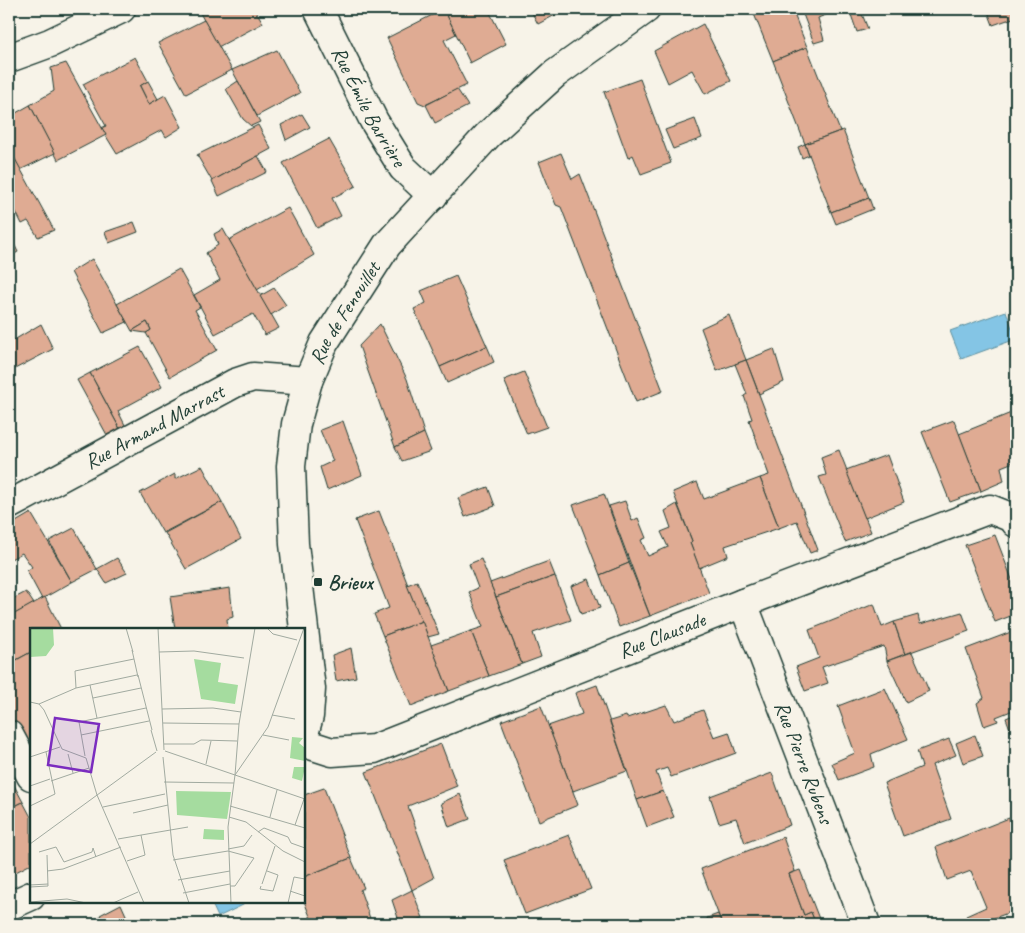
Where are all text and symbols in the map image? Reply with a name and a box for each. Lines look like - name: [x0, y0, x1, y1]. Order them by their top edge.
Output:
- street label: Rue Émile Barrière: [326, 42, 413, 173]
- street label: Rue de Fenouillet: [303, 255, 387, 368]
- street label: Rue Armand Marrast: [80, 378, 230, 475]
- place label: Brieux: [328, 569, 375, 595]
- marker: Brieux: [312, 576, 324, 588]
- street label: Rue Clausade: [615, 606, 710, 664]
- inset map: [30, 628, 305, 903]
- street label: Rue Pierre Rubens: [769, 698, 840, 829]

